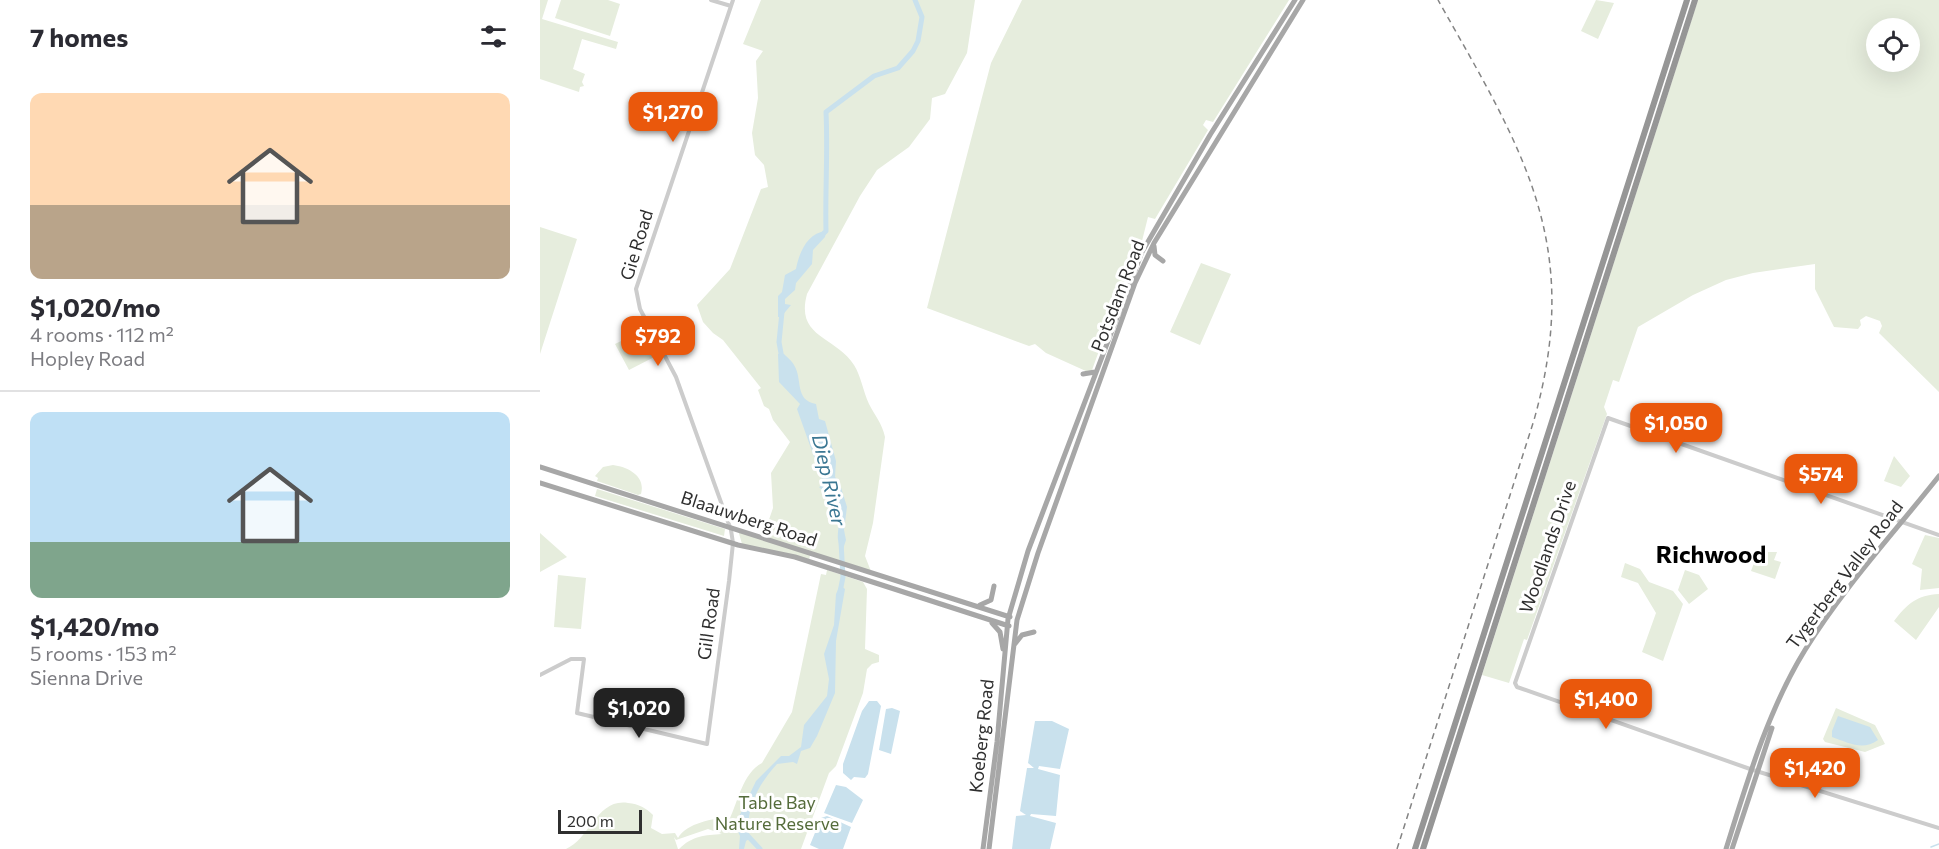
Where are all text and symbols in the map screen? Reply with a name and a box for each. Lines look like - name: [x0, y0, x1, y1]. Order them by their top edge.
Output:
- map controls: [1866, 18, 1920, 72]
- button: locate: [1866, 18, 1920, 72]
- icon: filters: [477, 20, 510, 53]
- text: 7 homes: [30, 21, 128, 52]
- pin: $1,270: [624, 92, 722, 143]
- text: $1,270: [643, 99, 703, 123]
- icon: home: [216, 132, 324, 240]
- street label: Gie Road: [615, 207, 657, 283]
- street label: Potsdam Road: [1086, 237, 1149, 355]
- text: $1,020/mo: [30, 291, 161, 322]
- pin: $792: [622, 316, 694, 367]
- text: 4 rooms · 112 m²: [30, 322, 174, 346]
- text: $792: [635, 323, 681, 347]
- text: Hopley Road: [30, 346, 145, 370]
- pin: $1,050: [1627, 403, 1725, 454]
- text: $1,050: [1644, 410, 1708, 434]
- water label: Diep River: [808, 432, 852, 529]
- icon: home: [216, 451, 324, 559]
- pin: $574: [1785, 454, 1857, 505]
- text: $574: [1798, 461, 1844, 485]
- street label: Woodlands Drive: [1514, 477, 1580, 616]
- street label: Blaauwberg Road: [678, 486, 820, 550]
- street label: Tygerberg Valley Road: [1781, 496, 1907, 653]
- district label: Richwood: [1656, 539, 1766, 568]
- street label: Gill Road: [692, 586, 724, 661]
- text: $1,420/mo: [30, 610, 159, 641]
- text: 5 rooms · 153 m²: [30, 641, 177, 665]
- text: Sienna Drive: [30, 665, 143, 689]
- street label: Koeberg Road: [964, 678, 998, 794]
- pin: $1,400: [1557, 679, 1655, 730]
- text: $1,400: [1574, 686, 1638, 710]
- pin: $1,020: [590, 688, 688, 739]
- text: $1,020: [608, 695, 670, 719]
- pin: $1,420: [1766, 748, 1864, 799]
- text: $1,420: [1784, 755, 1846, 779]
- park label: Table Bay Nature Reserve: [715, 791, 839, 834]
- scale bar: [558, 807, 642, 834]
- text: 200 m: [567, 811, 614, 830]

